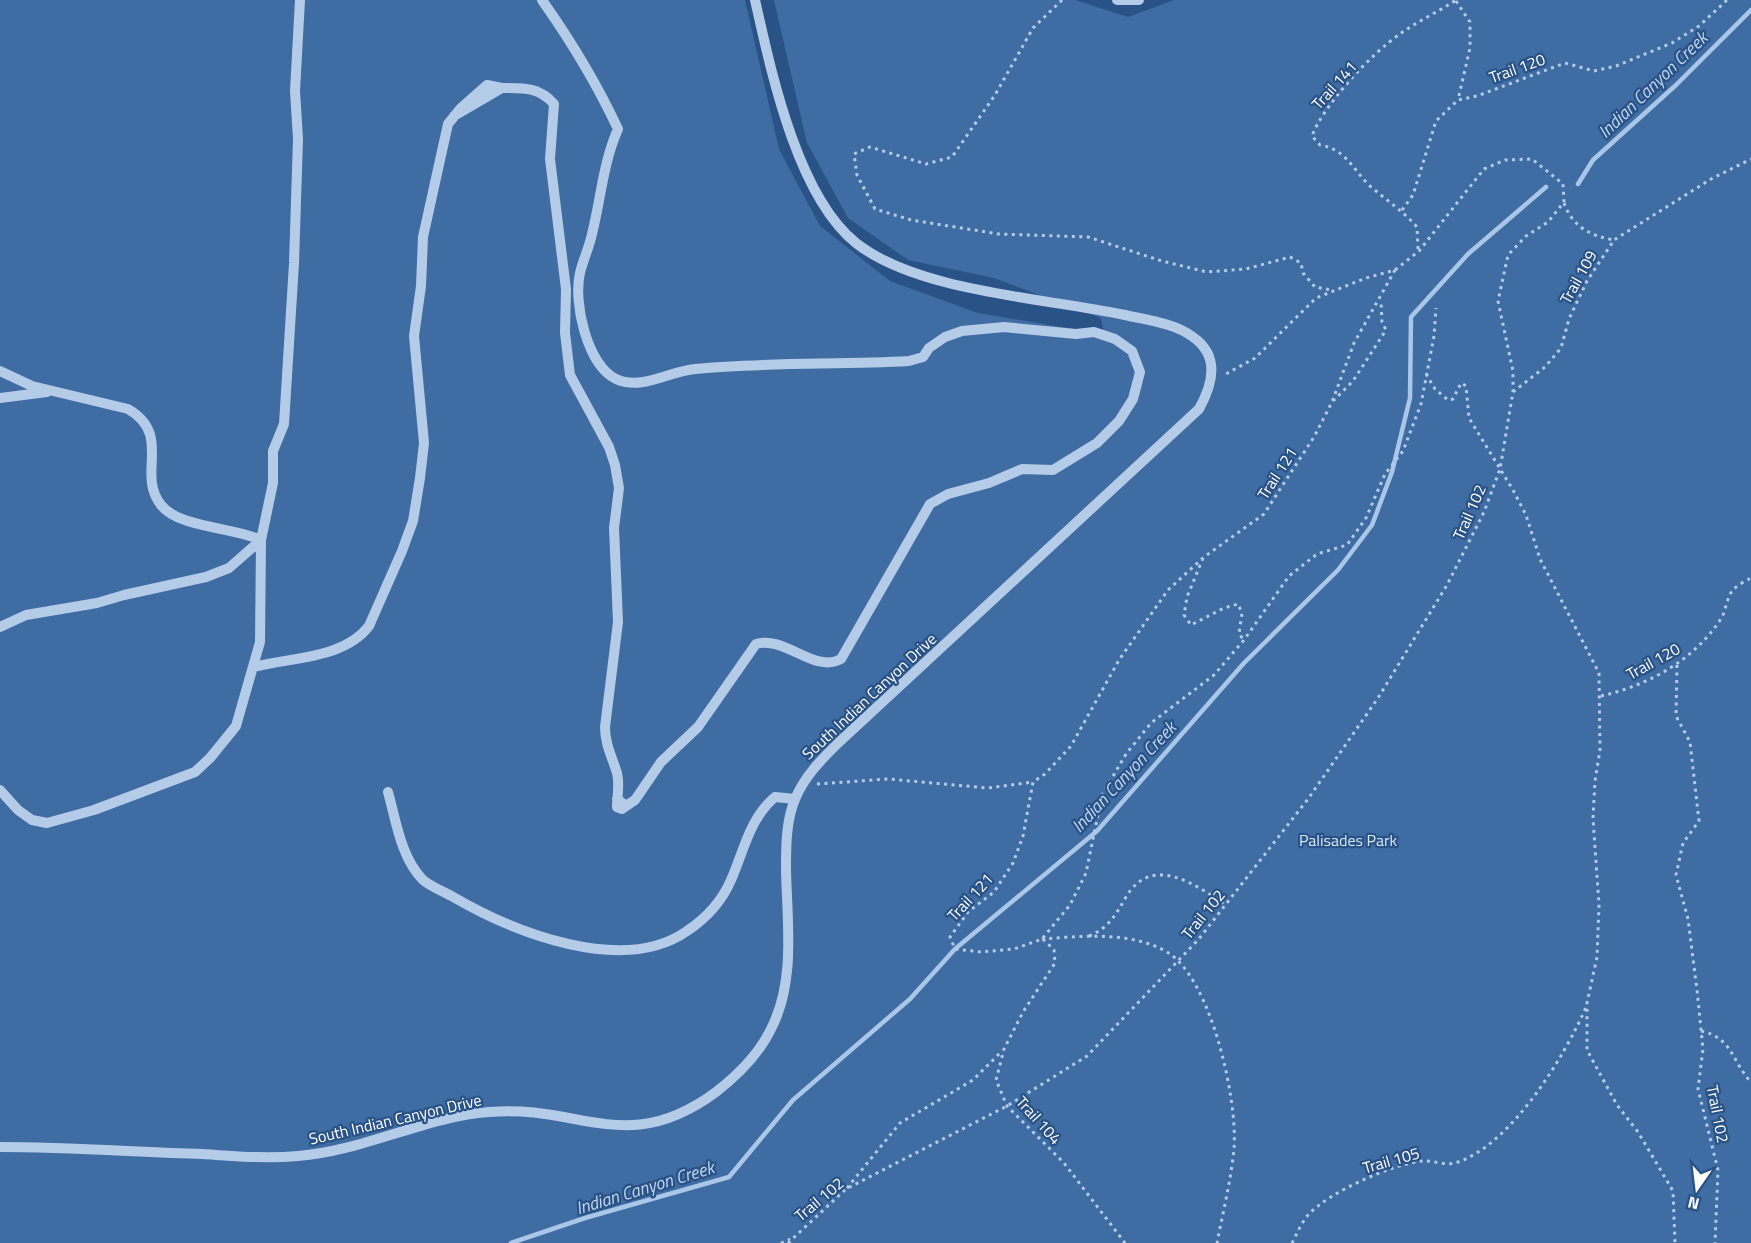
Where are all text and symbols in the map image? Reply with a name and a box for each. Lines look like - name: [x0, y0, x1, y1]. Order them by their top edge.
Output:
- water label: Indian Canyon Creek: [1592, 24, 1715, 144]
- street label: Trail 120: [1486, 47, 1548, 89]
- street label: Trail 141: [1306, 55, 1362, 115]
- street label: Trail 109: [1553, 246, 1603, 308]
- street label: Trail 121: [1251, 442, 1303, 504]
- street label: Trail 102: [1446, 481, 1492, 543]
- street label: South Indian Canyon Drive: [796, 627, 942, 765]
- street label: Trail 120: [1622, 636, 1684, 686]
- water label: Indian Canyon Creek: [1065, 714, 1184, 838]
- park label: Palisades Park: [1299, 828, 1397, 852]
- street label: Trail 121: [941, 868, 999, 926]
- street label: Trail 102: [1175, 884, 1231, 944]
- street label: Trail 102: [1701, 1083, 1735, 1145]
- street label: South Indian Canyon Drive: [306, 1087, 484, 1151]
- street label: Trail 104: [1011, 1090, 1067, 1150]
- street label: Trail 105: [1360, 1140, 1422, 1180]
- water label: Indian Canyon Creek: [572, 1153, 719, 1221]
- north arrow: [1667, 1159, 1727, 1219]
- street label: Trail 102: [789, 1171, 849, 1227]
- text: N: [1685, 1191, 1702, 1217]

